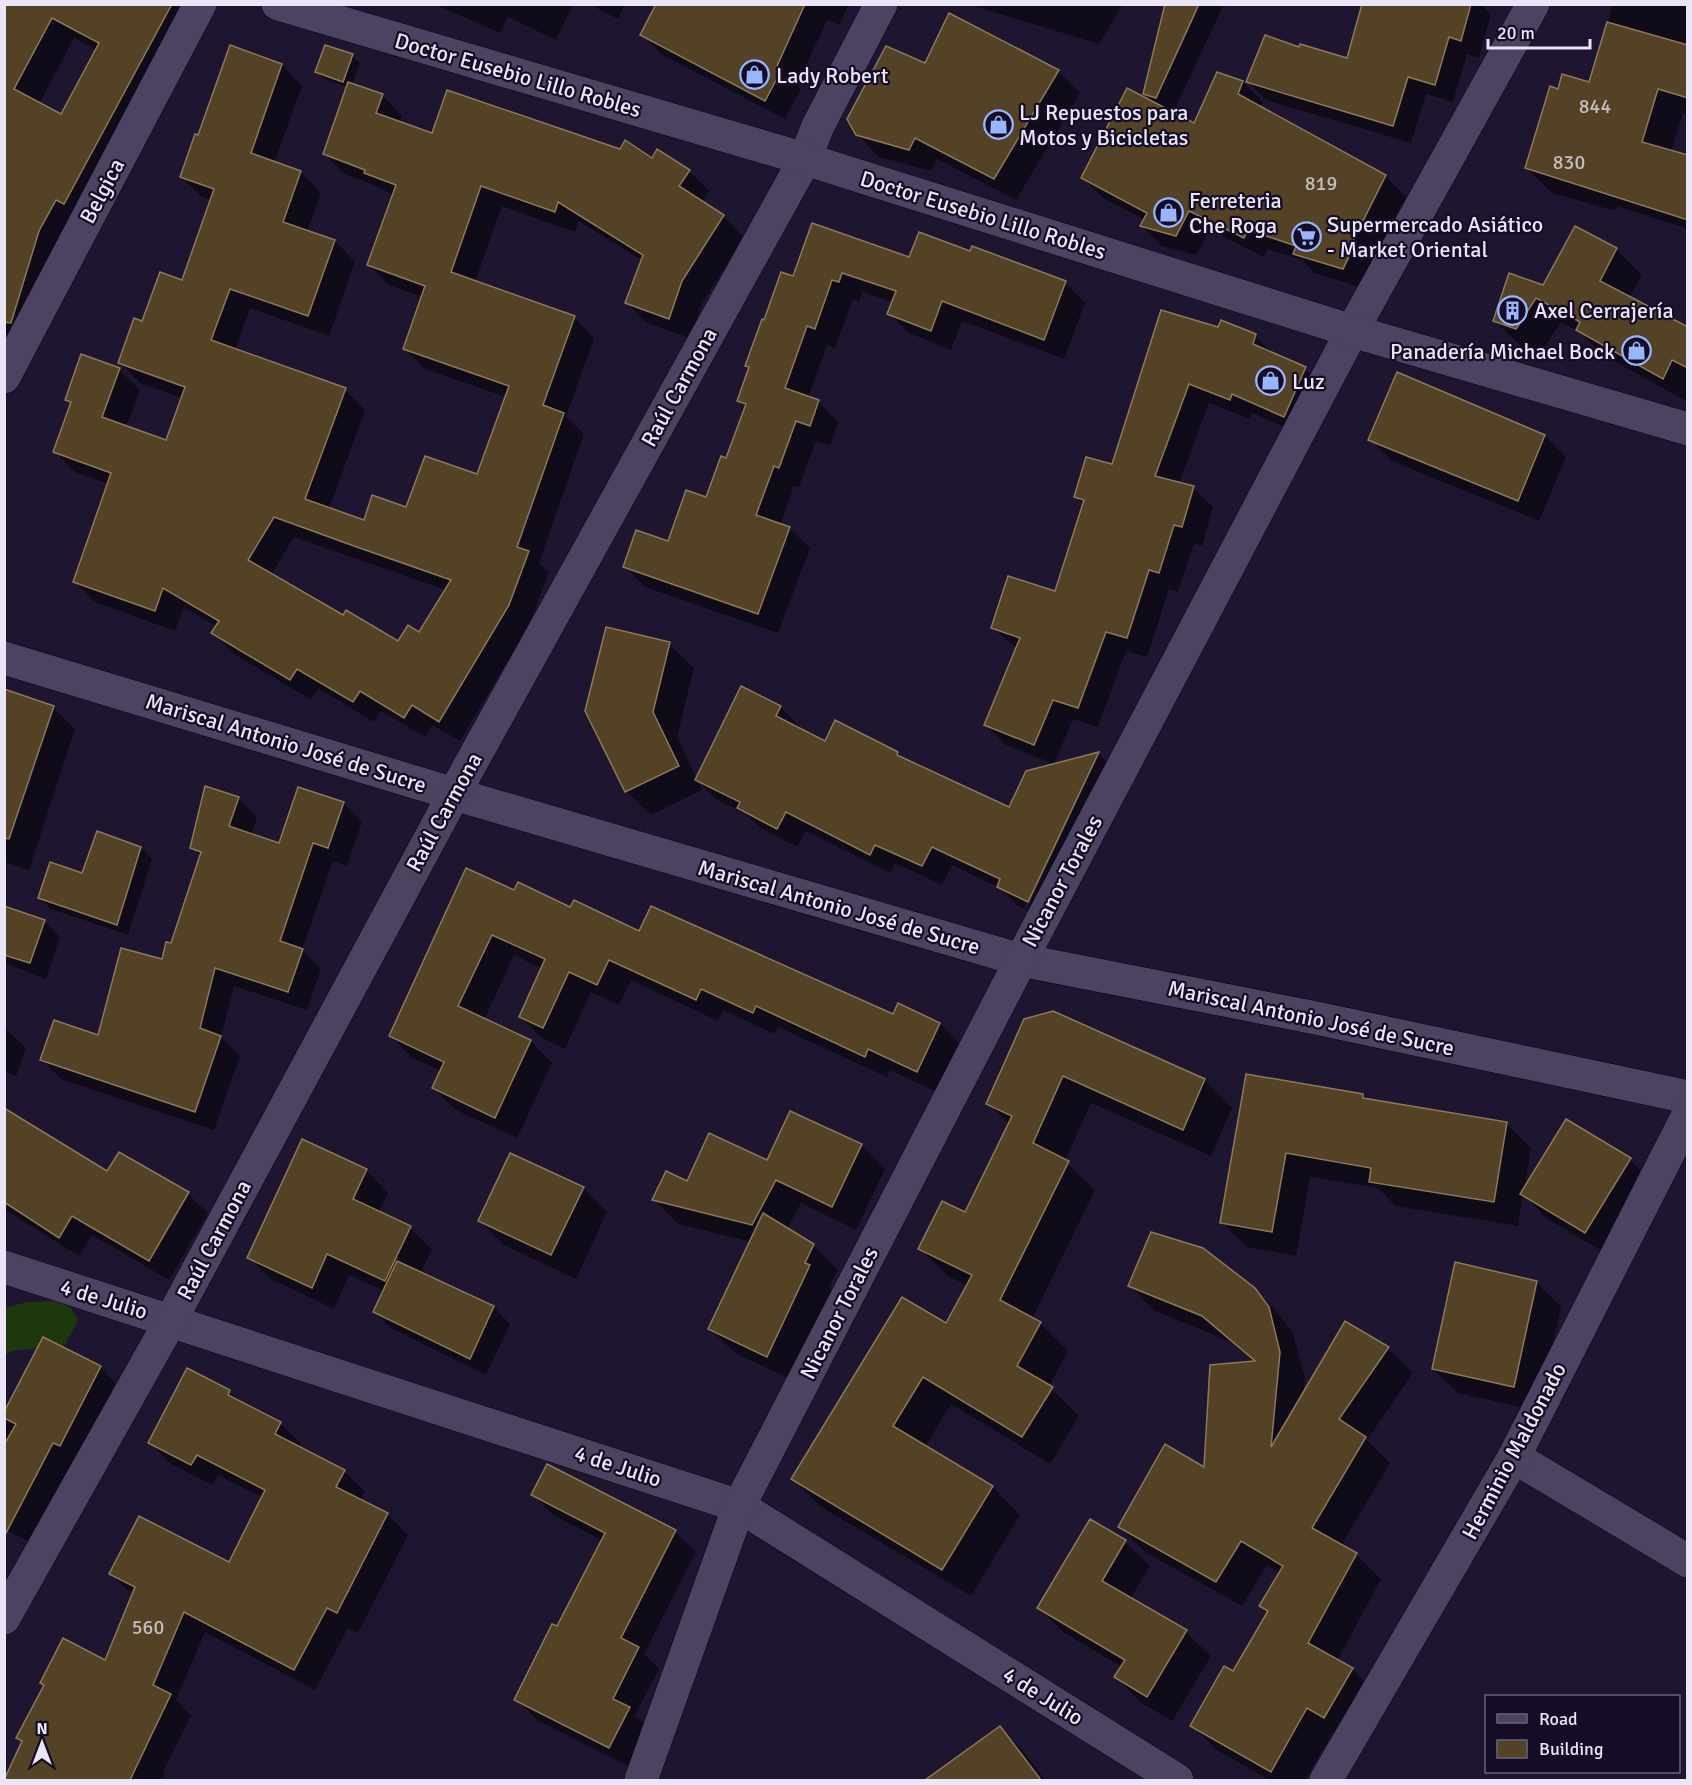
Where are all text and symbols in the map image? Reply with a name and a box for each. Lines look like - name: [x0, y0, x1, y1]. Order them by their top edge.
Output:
- scale bar: [1488, 12, 1590, 50]
- text: 20 m: [1497, 22, 1535, 44]
- street label: Doctor Eusebio Lillo Robles: [392, 27, 644, 123]
- shop icon: Lady Robert: [739, 59, 771, 91]
- place label: Lady Robert: [776, 62, 889, 89]
- house number: 844: [1579, 94, 1611, 119]
- place label: LJ Repuestos para Motos y Bicicletas: [1019, 99, 1189, 151]
- shop icon: LJ Repuestos para Motos y Bicicletas: [982, 109, 1014, 141]
- house number: 830: [1553, 150, 1585, 175]
- street label: Belgica: [74, 154, 130, 228]
- street label: Doctor Eusebio Lillo Robles: [857, 165, 1109, 265]
- house number: 819: [1305, 171, 1337, 196]
- place label: Ferreteria Che Roga: [1189, 187, 1282, 239]
- shop icon: Ferreteria Che Roga: [1152, 197, 1184, 229]
- place label: Supermercado Asiático - Market Oriental: [1327, 211, 1543, 263]
- supermarket icon: Supermercado Asiático - Market Oriental: [1290, 221, 1322, 253]
- building icon: Axel Cerrajería: [1497, 294, 1529, 326]
- place label: Axel Cerrajería: [1534, 297, 1674, 324]
- street label: Raúl Carmona: [635, 323, 723, 451]
- shop icon: Panadería Michael Bock: [1620, 335, 1652, 367]
- place label: Panadería Michael Bock: [1390, 338, 1615, 365]
- shop icon: Luz: [1255, 365, 1287, 397]
- place label: Luz: [1292, 368, 1325, 395]
- street label: Mariscal Antonio José de Sucre: [142, 687, 430, 799]
- street label: Raúl Carmona: [400, 748, 488, 876]
- street label: Nicanor Torales: [1016, 811, 1108, 951]
- street label: Mariscal Antonio José de Sucre: [695, 854, 983, 960]
- street label: Mariscal Antonio José de Sucre: [1165, 974, 1457, 1062]
- street label: Raúl Carmona: [171, 1175, 257, 1305]
- street label: Nicanor Torales: [794, 1242, 884, 1384]
- street label: 4 de Julio: [57, 1273, 151, 1325]
- street label: Herminio Maldonado: [1456, 1358, 1572, 1544]
- street label: 4 de Julio: [571, 1439, 665, 1493]
- house number: 560: [132, 1615, 164, 1640]
- street label: 4 de Julio: [998, 1661, 1088, 1731]
- legend: [1485, 1695, 1680, 1773]
- text: Road: [1539, 1708, 1578, 1730]
- north arrow: [12, 1713, 72, 1773]
- text: N: [36, 1719, 48, 1739]
- text: Building: [1539, 1738, 1603, 1760]

